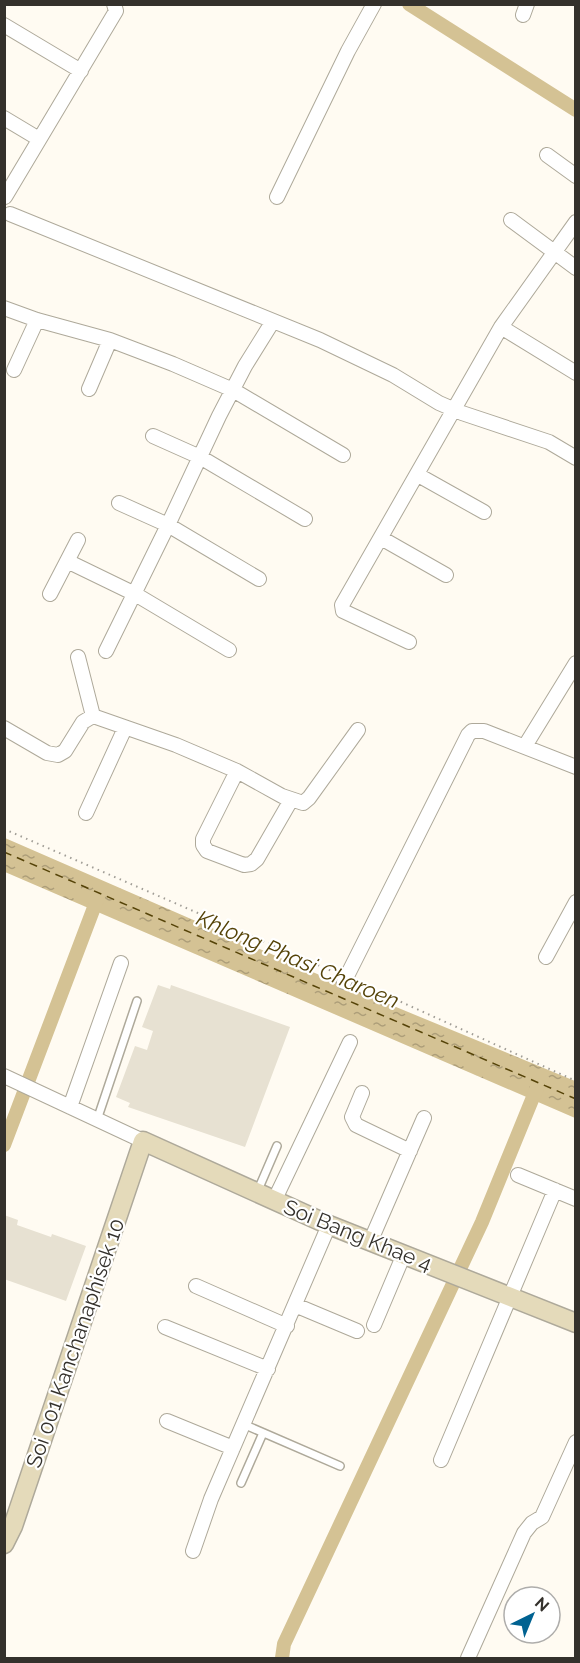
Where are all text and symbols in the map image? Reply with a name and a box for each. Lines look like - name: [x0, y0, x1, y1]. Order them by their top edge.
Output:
- water label: Khlong Phasi Charoen: [193, 904, 403, 1014]
- street label: Soi Bang Khae 4: [280, 1194, 436, 1276]
- street label: Soi 001 Kanchanaphisek 10: [21, 1215, 129, 1471]
- north arrow: [502, 1585, 562, 1645]
- text: N: [531, 1593, 553, 1616]

